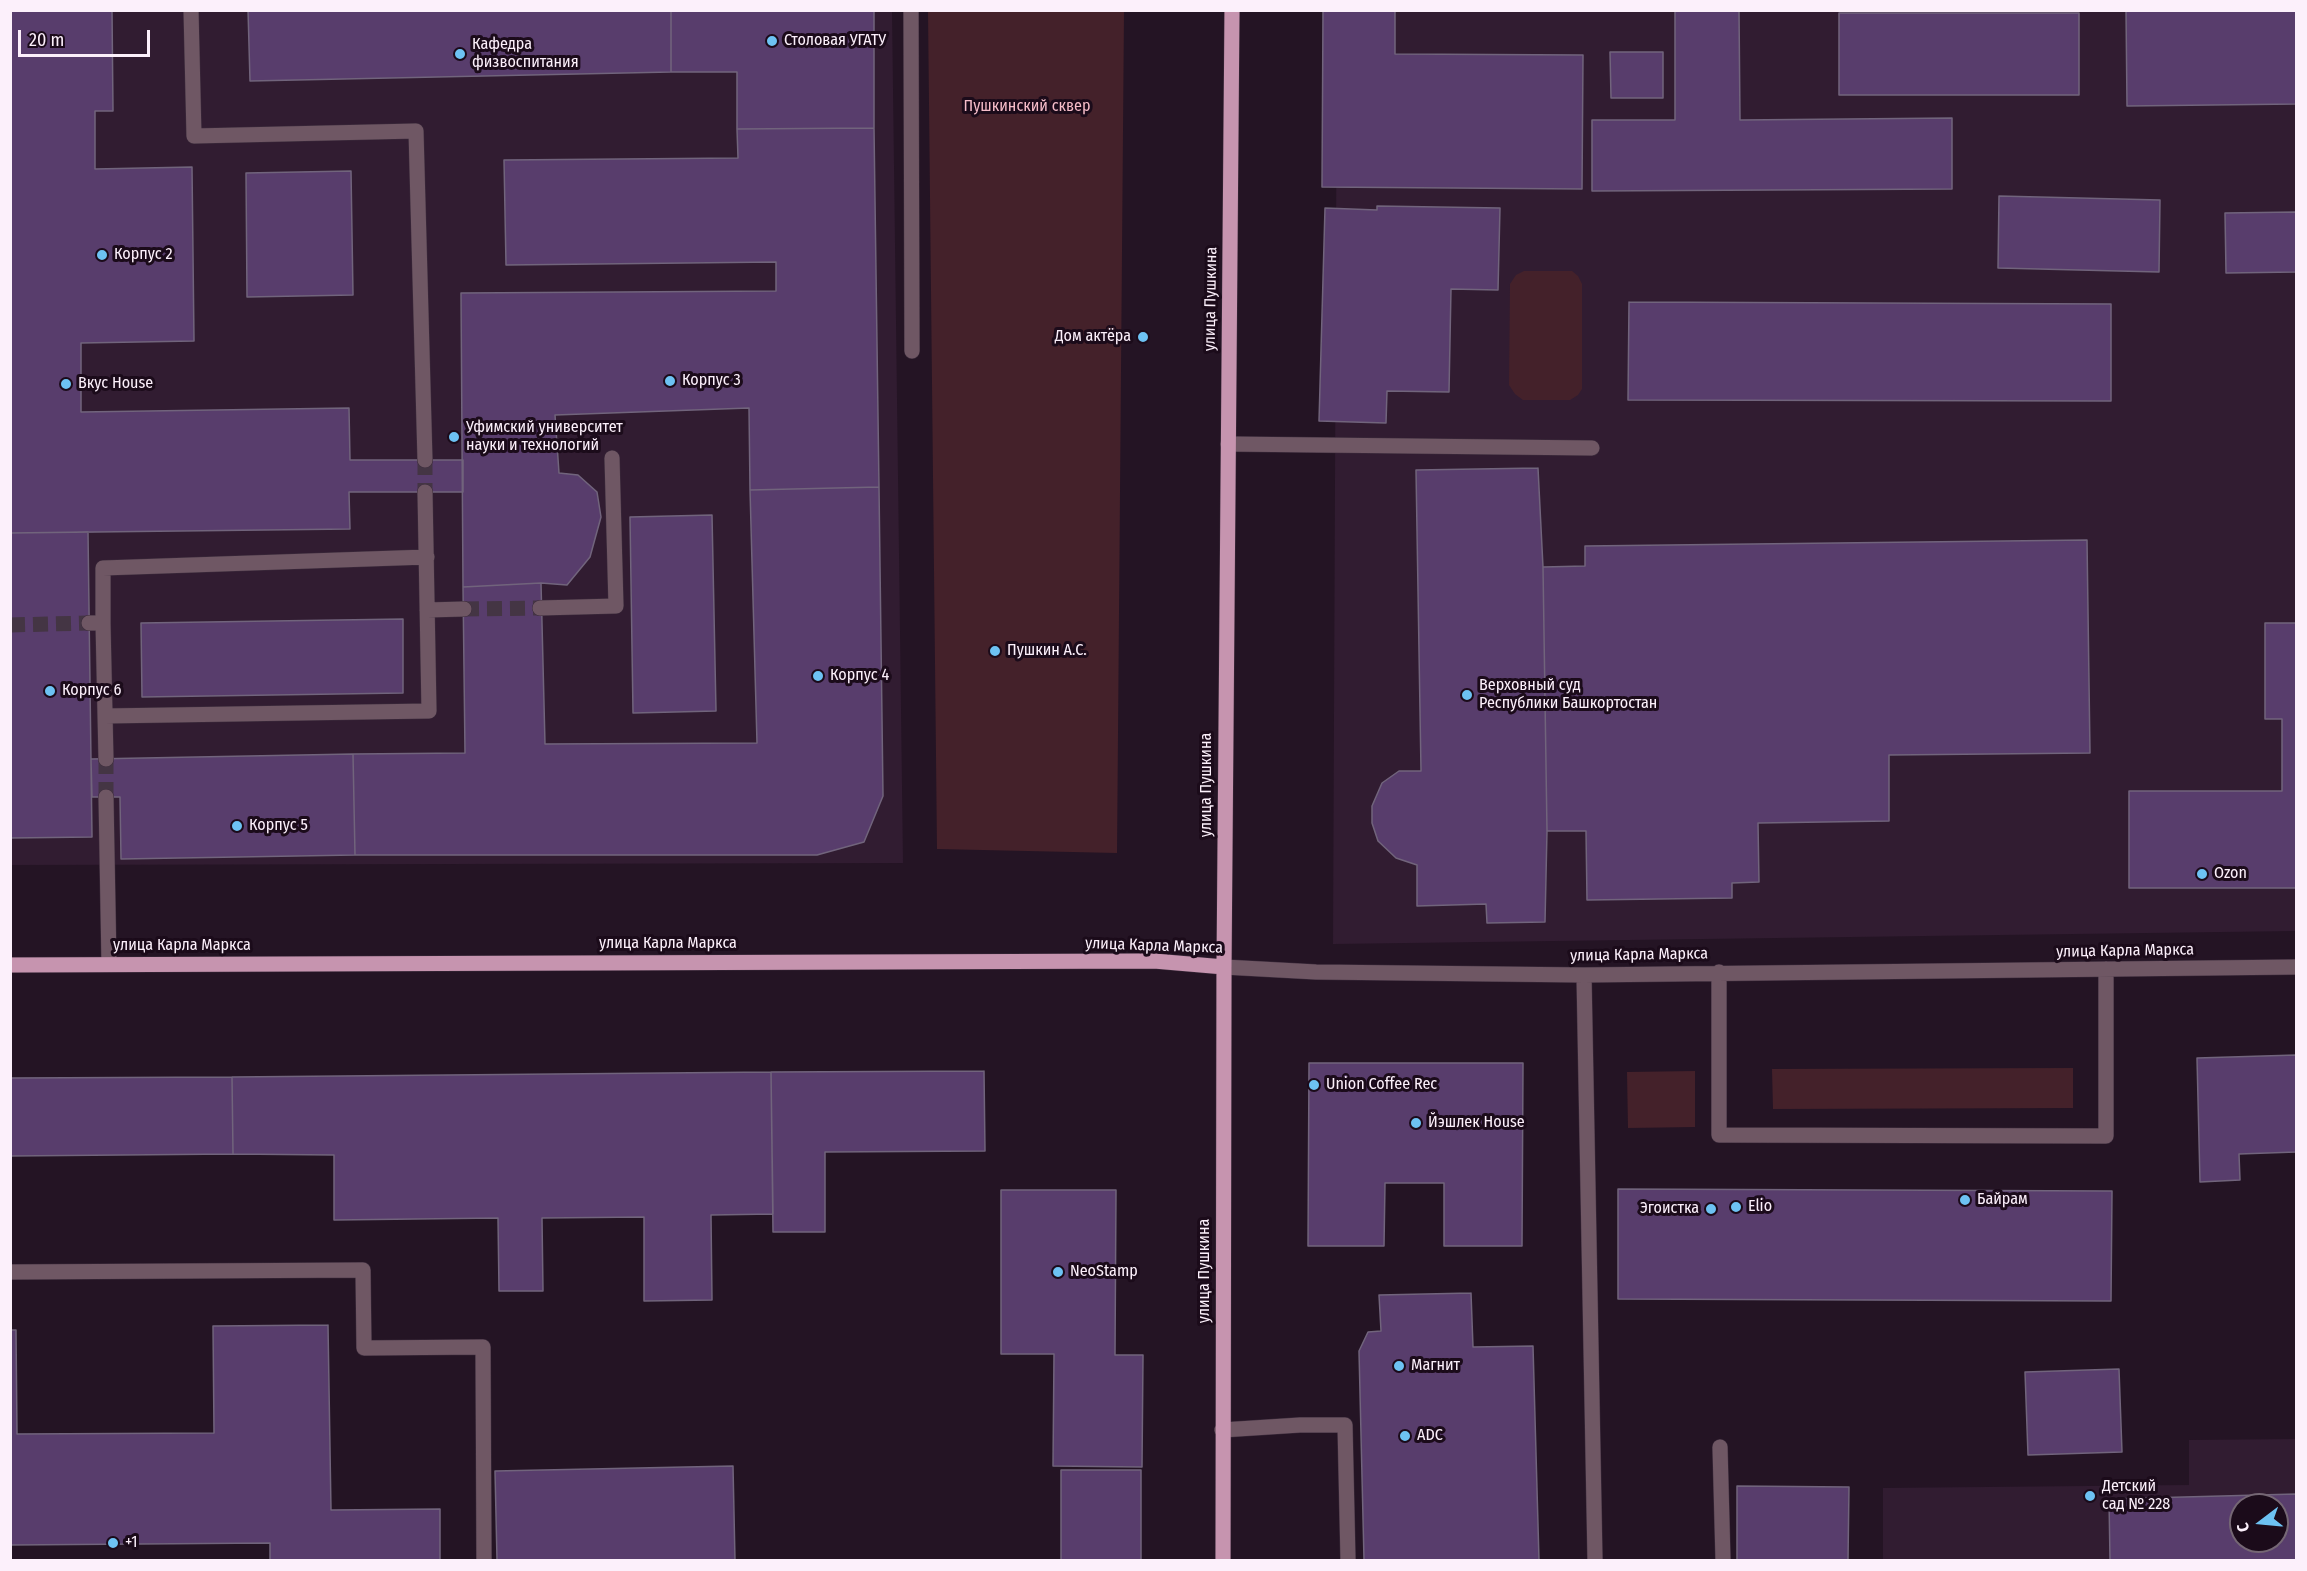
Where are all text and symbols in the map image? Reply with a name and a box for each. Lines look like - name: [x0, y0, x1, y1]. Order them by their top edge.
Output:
- scale bar: [21, 18, 153, 56]
- text: 20 m: [29, 29, 64, 51]
- place label: Столовая УГАТУ: [784, 31, 886, 51]
- marker: Столовая УГАТУ: [765, 34, 779, 48]
- place label: Кафедра физвоспитания: [472, 35, 579, 73]
- marker: Кафедра физвоспитания: [453, 47, 467, 61]
- park label: Пушкинский сквер: [964, 97, 1090, 117]
- place label: Корпус 2: [114, 245, 172, 265]
- street label: улица Пушкина: [1200, 247, 1222, 351]
- marker: Корпус 2: [95, 248, 109, 262]
- place label: Дом актёра: [1055, 327, 1131, 347]
- marker: Дом актёра: [1136, 330, 1150, 344]
- place label: Корпус 3: [682, 371, 741, 391]
- place label: Вкус House: [78, 374, 153, 394]
- marker: Корпус 3: [663, 374, 677, 388]
- marker: Вкус House: [59, 377, 73, 391]
- place label: Уфимский университет науки и технологий: [466, 418, 623, 456]
- marker: Уфимский университет науки и технологий: [447, 430, 461, 444]
- place label: Пушкин А.С.: [1007, 641, 1087, 661]
- marker: Пушкин А.С.: [988, 644, 1002, 658]
- place label: Корпус 4: [830, 666, 889, 686]
- marker: Корпус 4: [811, 669, 825, 683]
- place label: Верховный суд Республики Башкортостан: [1479, 676, 1657, 714]
- place label: Корпус 6: [62, 681, 121, 701]
- marker: Корпус 6: [43, 684, 57, 698]
- marker: Верховный суд Республики Башкортостан: [1460, 688, 1474, 702]
- street label: улица Пушкина: [1197, 733, 1217, 837]
- place label: Корпус 5: [249, 816, 308, 836]
- marker: Корпус 5: [230, 819, 244, 833]
- place label: Ozon: [2214, 864, 2247, 884]
- marker: Ozon: [2195, 867, 2209, 881]
- street label: улица Карла Маркса: [599, 934, 737, 954]
- street label: улица Карла Маркса: [1085, 934, 1223, 958]
- street label: улица Карла Маркса: [113, 936, 251, 956]
- street label: улица Карла Маркса: [2056, 940, 2194, 962]
- street label: улица Карла Маркса: [1570, 944, 1708, 966]
- place label: Union Coffee Rec: [1326, 1075, 1437, 1095]
- marker: Union Coffee Rec: [1307, 1078, 1321, 1092]
- place label: Йэшлек House: [1428, 1113, 1525, 1133]
- marker: Йэшлек House: [1409, 1116, 1423, 1130]
- place label: Байрам: [1977, 1190, 2028, 1210]
- marker: Байрам: [1958, 1193, 1972, 1207]
- place label: Elio: [1748, 1197, 1772, 1217]
- place label: Эгоистка: [1640, 1199, 1699, 1219]
- marker: Elio: [1729, 1200, 1743, 1214]
- marker: Эгоистка: [1704, 1202, 1718, 1216]
- street label: улица Пушкина: [1195, 1219, 1215, 1323]
- place label: NeoStamp: [1070, 1262, 1138, 1282]
- marker: NeoStamp: [1051, 1265, 1065, 1279]
- place label: Магнит: [1411, 1356, 1460, 1376]
- marker: Магнит: [1392, 1359, 1406, 1373]
- place label: ADC: [1417, 1426, 1443, 1446]
- marker: ADC: [1398, 1429, 1412, 1443]
- place label: Детский сад № 228: [2102, 1477, 2170, 1515]
- marker: Детский сад № 228: [2083, 1489, 2097, 1503]
- north arrow: [2229, 1493, 2289, 1553]
- text: С: [2233, 1521, 2253, 1534]
- place label: +1: [125, 1533, 137, 1553]
- marker: +1: [106, 1536, 120, 1550]

